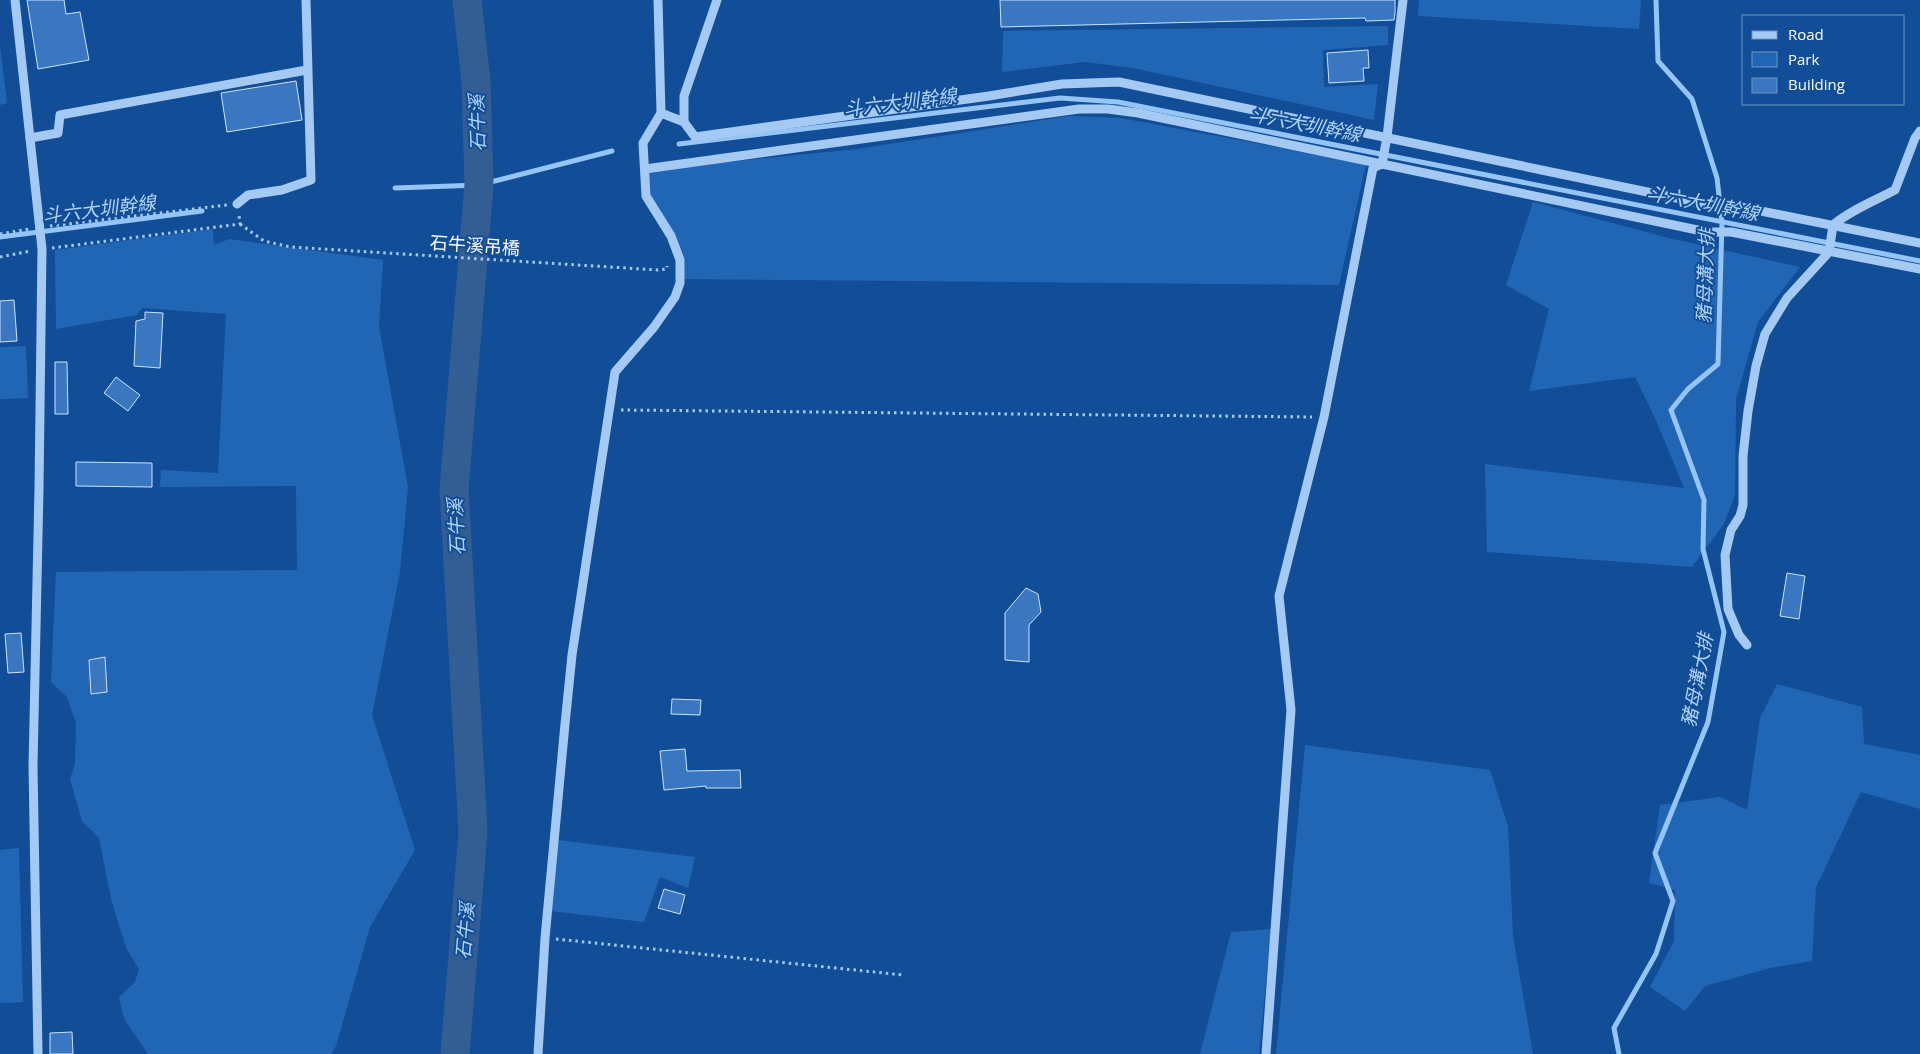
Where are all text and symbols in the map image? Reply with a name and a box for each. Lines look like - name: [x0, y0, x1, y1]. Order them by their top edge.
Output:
- legend: [1742, 15, 1905, 105]
- text: Road: [1788, 24, 1824, 44]
- text: Park: [1788, 49, 1819, 69]
- text: Building: [1788, 74, 1845, 94]
- water label: 斗六大圳幹線: [842, 82, 960, 122]
- water label: 石牛溪: [463, 91, 491, 152]
- water label: 斗六大圳幹線: [1247, 100, 1365, 148]
- water label: 斗六大圳幹線: [1645, 179, 1763, 227]
- water label: 斗六大圳幹線: [41, 189, 159, 229]
- water label: 豬母溝大排: [1690, 225, 1720, 324]
- street label: 石牛溪吊橋: [429, 230, 521, 260]
- water label: 石牛溪: [441, 495, 470, 556]
- water label: 豬母溝大排: [1675, 628, 1719, 729]
- water label: 石牛溪: [450, 898, 481, 961]

